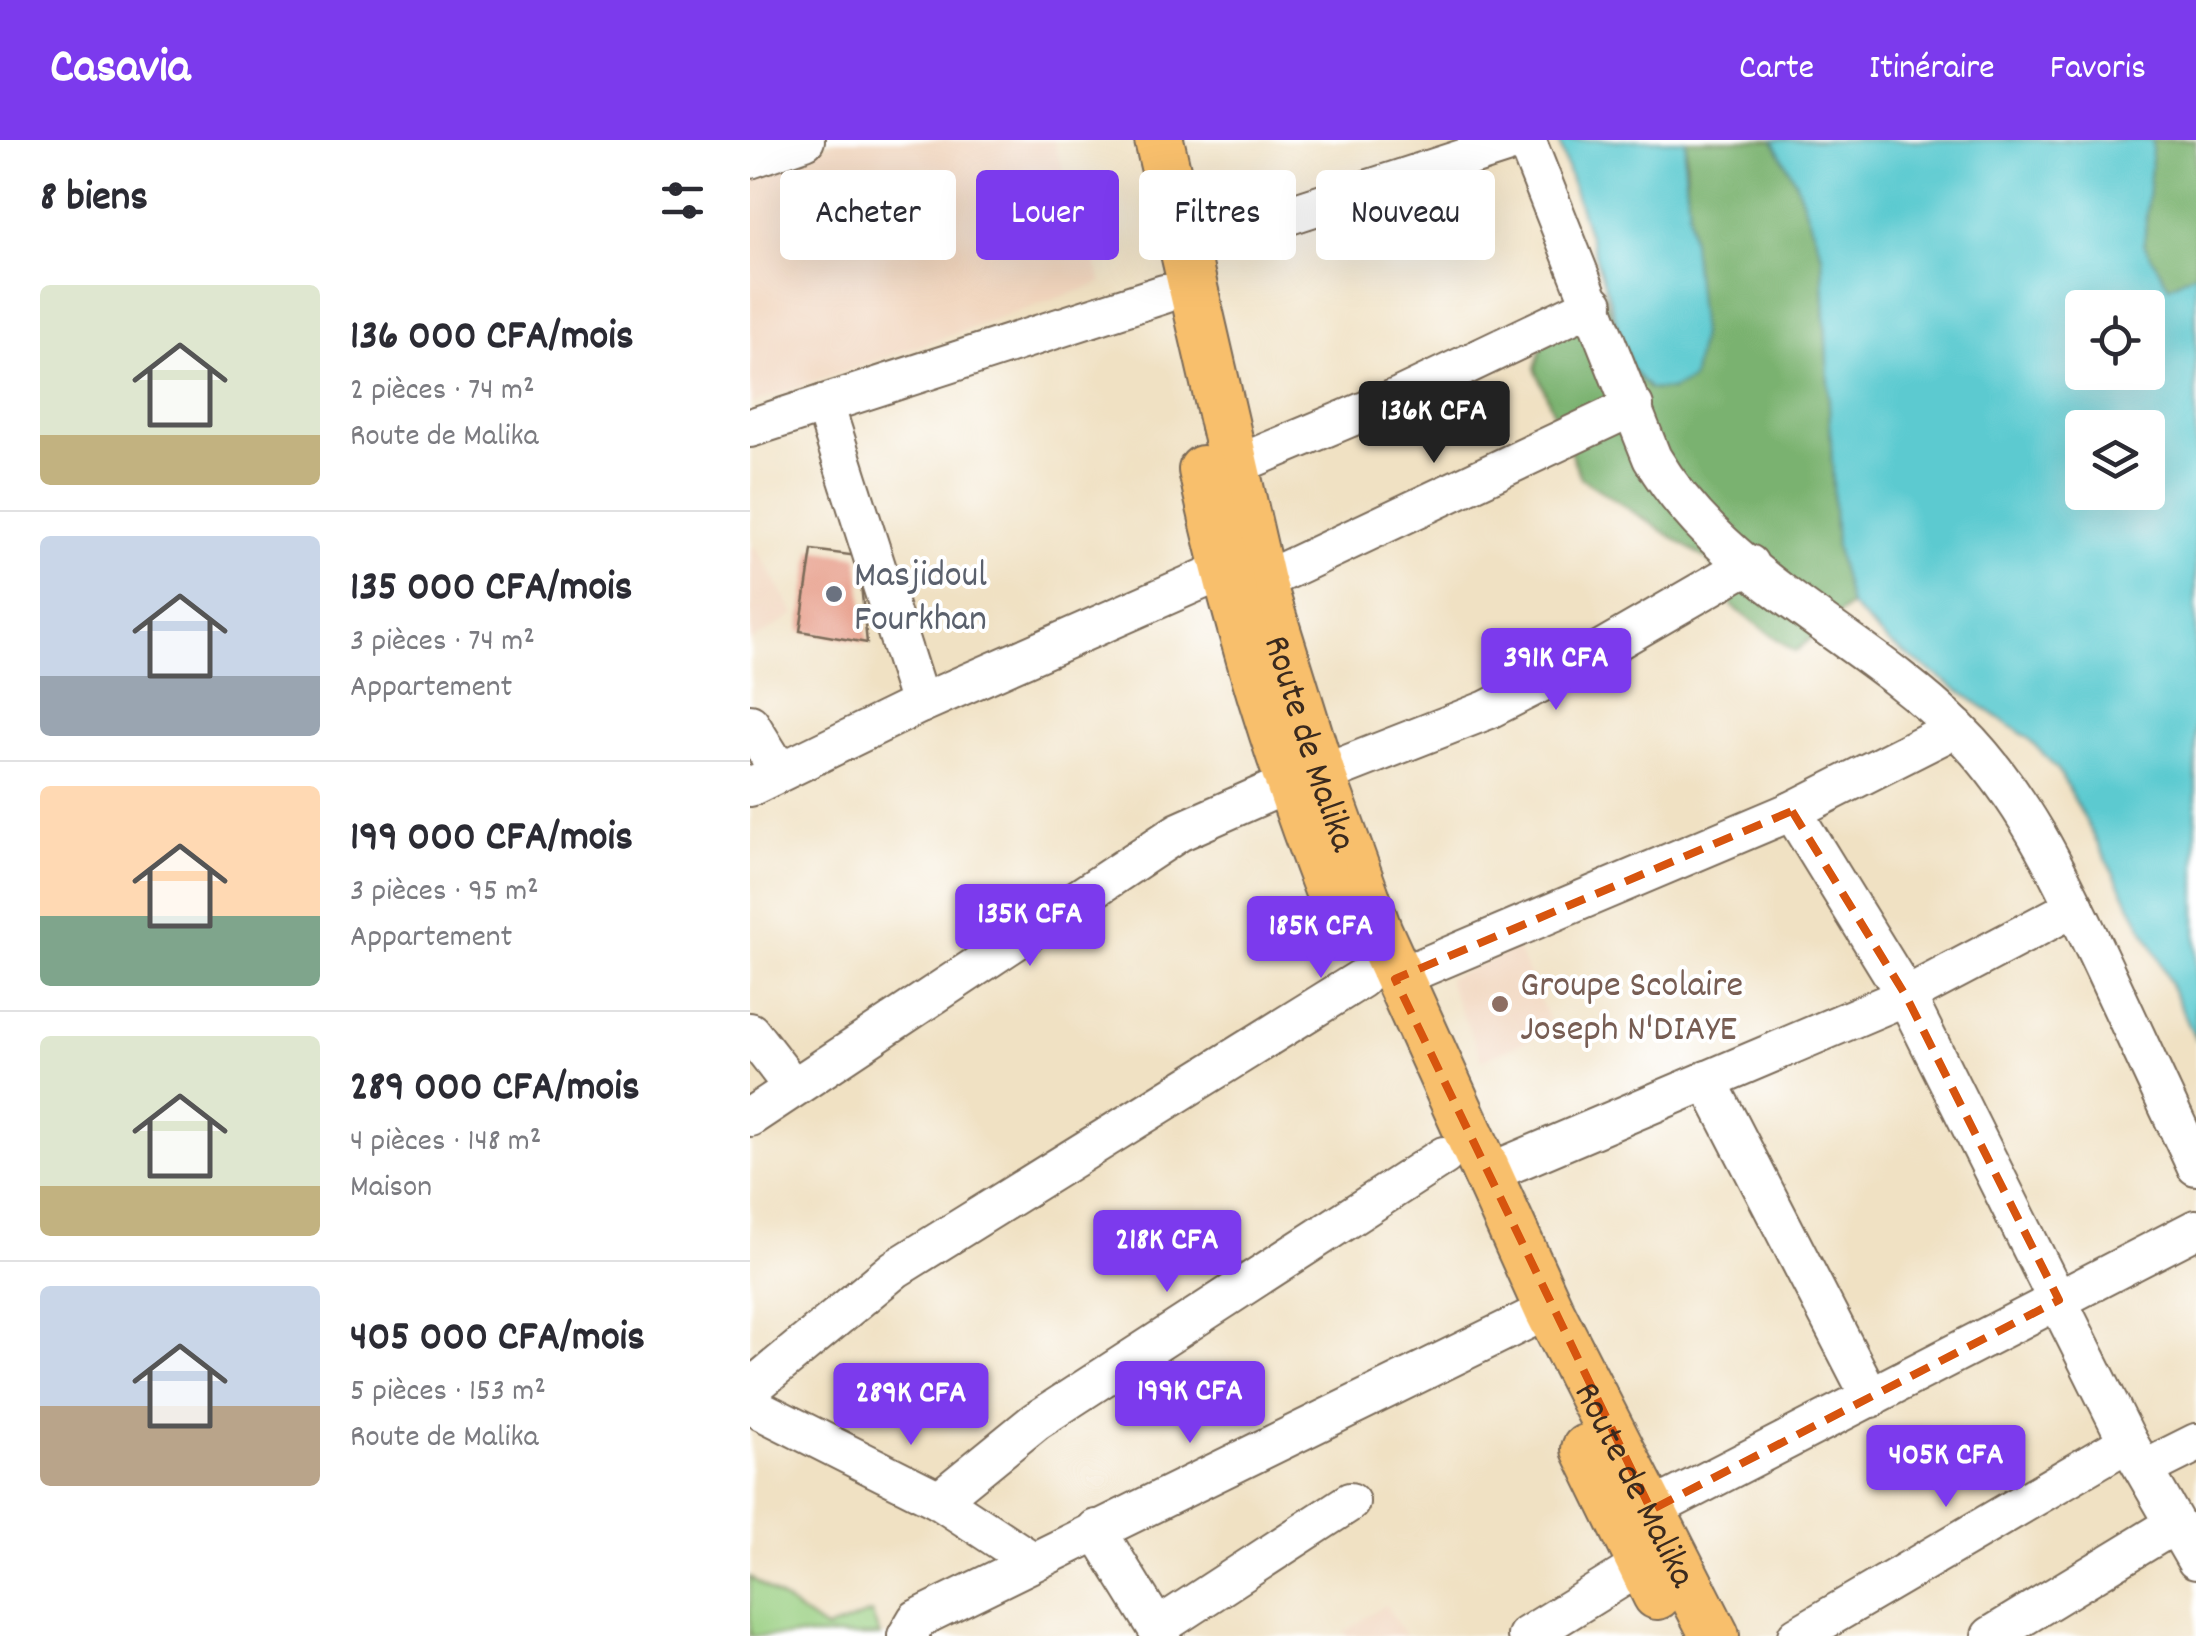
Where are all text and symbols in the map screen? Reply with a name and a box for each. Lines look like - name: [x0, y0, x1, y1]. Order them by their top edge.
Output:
- text: Casavia: [50, 36, 190, 105]
- text: Carte: [1739, 45, 1814, 95]
- text: Itinéraire: [1869, 45, 1995, 95]
- text: Favoris: [2050, 45, 2146, 95]
- text: 8 biens: [40, 170, 148, 230]
- chip: Acheter: [780, 170, 956, 260]
- chip: Louer: [976, 170, 1119, 260]
- chip: Filtres: [1139, 170, 1296, 260]
- chip: Nouveau: [1316, 170, 1495, 260]
- icon: filters: [655, 173, 710, 228]
- map controls: [2065, 290, 2165, 510]
- button: locate: [2065, 290, 2165, 390]
- text: 136 000 CFA/mois: [350, 309, 634, 369]
- icon: home: [120, 325, 240, 445]
- text: 2 pièces · 74 m²: [350, 369, 535, 415]
- pin: 136K CFA: [1331, 381, 1537, 466]
- text: 136K CFA: [1381, 390, 1487, 436]
- button: layers: [2065, 410, 2165, 510]
- text: Route de Malika: [350, 415, 539, 461]
- place label: Masjidoul Fourkhan: [854, 550, 987, 649]
- text: 135 000 CFA/mois: [350, 560, 633, 620]
- icon: home: [120, 576, 240, 696]
- marker: Masjidoul Fourkhan: [823, 583, 845, 605]
- text: 3 pièces · 74 m²: [350, 620, 535, 666]
- pin: 391K CFA: [1453, 628, 1659, 713]
- street label: Route de Malika: [1246, 629, 1369, 861]
- text: 391K CFA: [1503, 637, 1609, 683]
- text: Appartement: [350, 666, 512, 712]
- text: 199 000 CFA/mois: [350, 810, 633, 870]
- icon: home: [120, 826, 240, 946]
- text: 3 pièces · 95 m²: [350, 870, 539, 916]
- pin: 135K CFA: [927, 884, 1133, 969]
- text: 135K CFA: [977, 893, 1083, 939]
- pin: 185K CFA: [1218, 896, 1424, 981]
- text: 185K CFA: [1269, 905, 1373, 951]
- text: Appartement: [350, 916, 512, 962]
- place label: Groupe Scolaire Joseph N'DIAYE: [1520, 960, 1743, 1059]
- marker: Groupe Scolaire Joseph N'DIAYE: [1489, 993, 1511, 1015]
- text: 289 000 CFA/mois: [350, 1060, 640, 1120]
- icon: home: [120, 1076, 240, 1196]
- text: 4 pièces · 148 m²: [350, 1120, 542, 1166]
- text: Maison: [350, 1166, 432, 1212]
- pin: 218K CFA: [1064, 1210, 1270, 1295]
- text: 218K CFA: [1115, 1219, 1219, 1265]
- text: 405 000 CFA/mois: [350, 1310, 645, 1370]
- icon: home: [120, 1326, 240, 1446]
- pin: 199K CFA: [1087, 1361, 1293, 1446]
- pin: 289K CFA: [808, 1363, 1014, 1448]
- text: 5 pièces · 153 m²: [350, 1370, 546, 1416]
- text: 199K CFA: [1137, 1370, 1243, 1416]
- text: 289K CFA: [855, 1372, 967, 1418]
- street label: Route de Malika: [1557, 1373, 1708, 1599]
- text: Route de Malika: [350, 1416, 539, 1462]
- pin: 405K CFA: [1843, 1425, 2049, 1510]
- text: 405K CFA: [1888, 1434, 2004, 1480]

